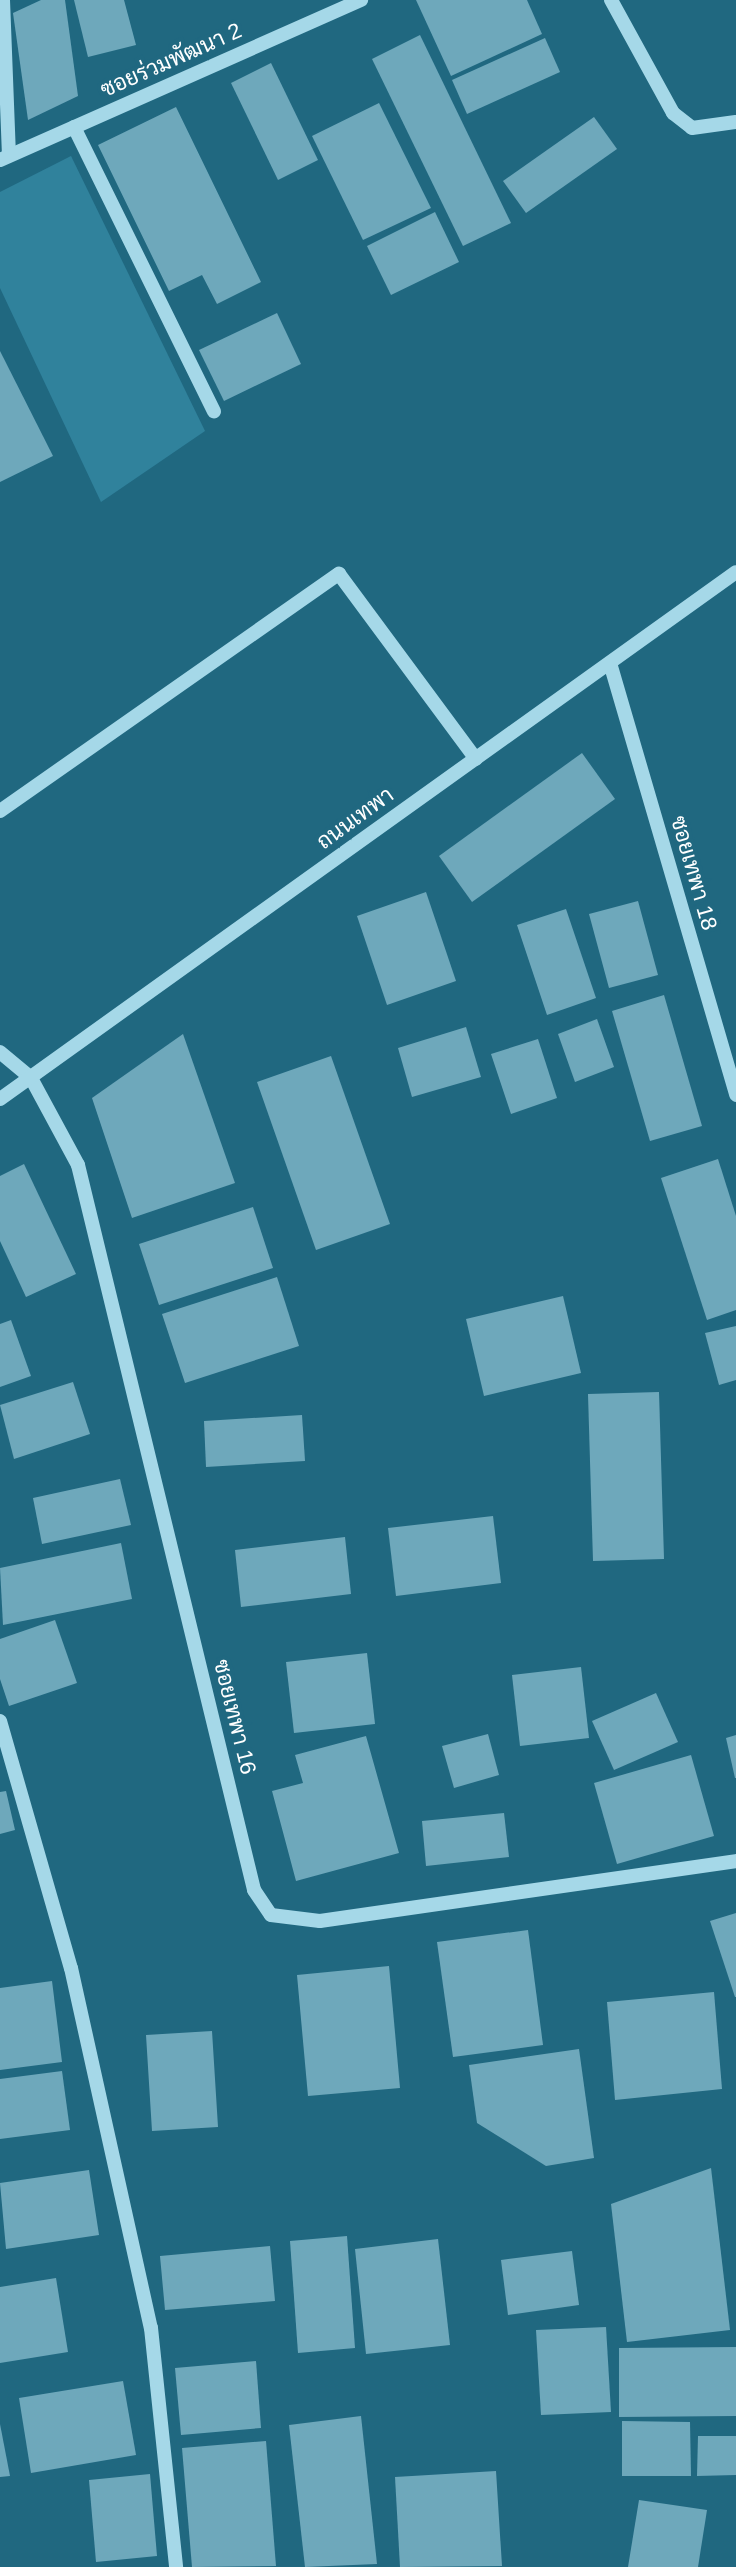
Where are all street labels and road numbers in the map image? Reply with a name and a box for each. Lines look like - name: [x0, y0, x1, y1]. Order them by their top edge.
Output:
- street label: ซอยร่วมพัฒนา 2: [96, 17, 246, 103]
- street label: ถนนเทพา: [311, 781, 399, 855]
- street label: ซอยเทพา 18: [665, 813, 723, 933]
- street label: ซอยเทพา 16: [208, 1657, 262, 1777]

